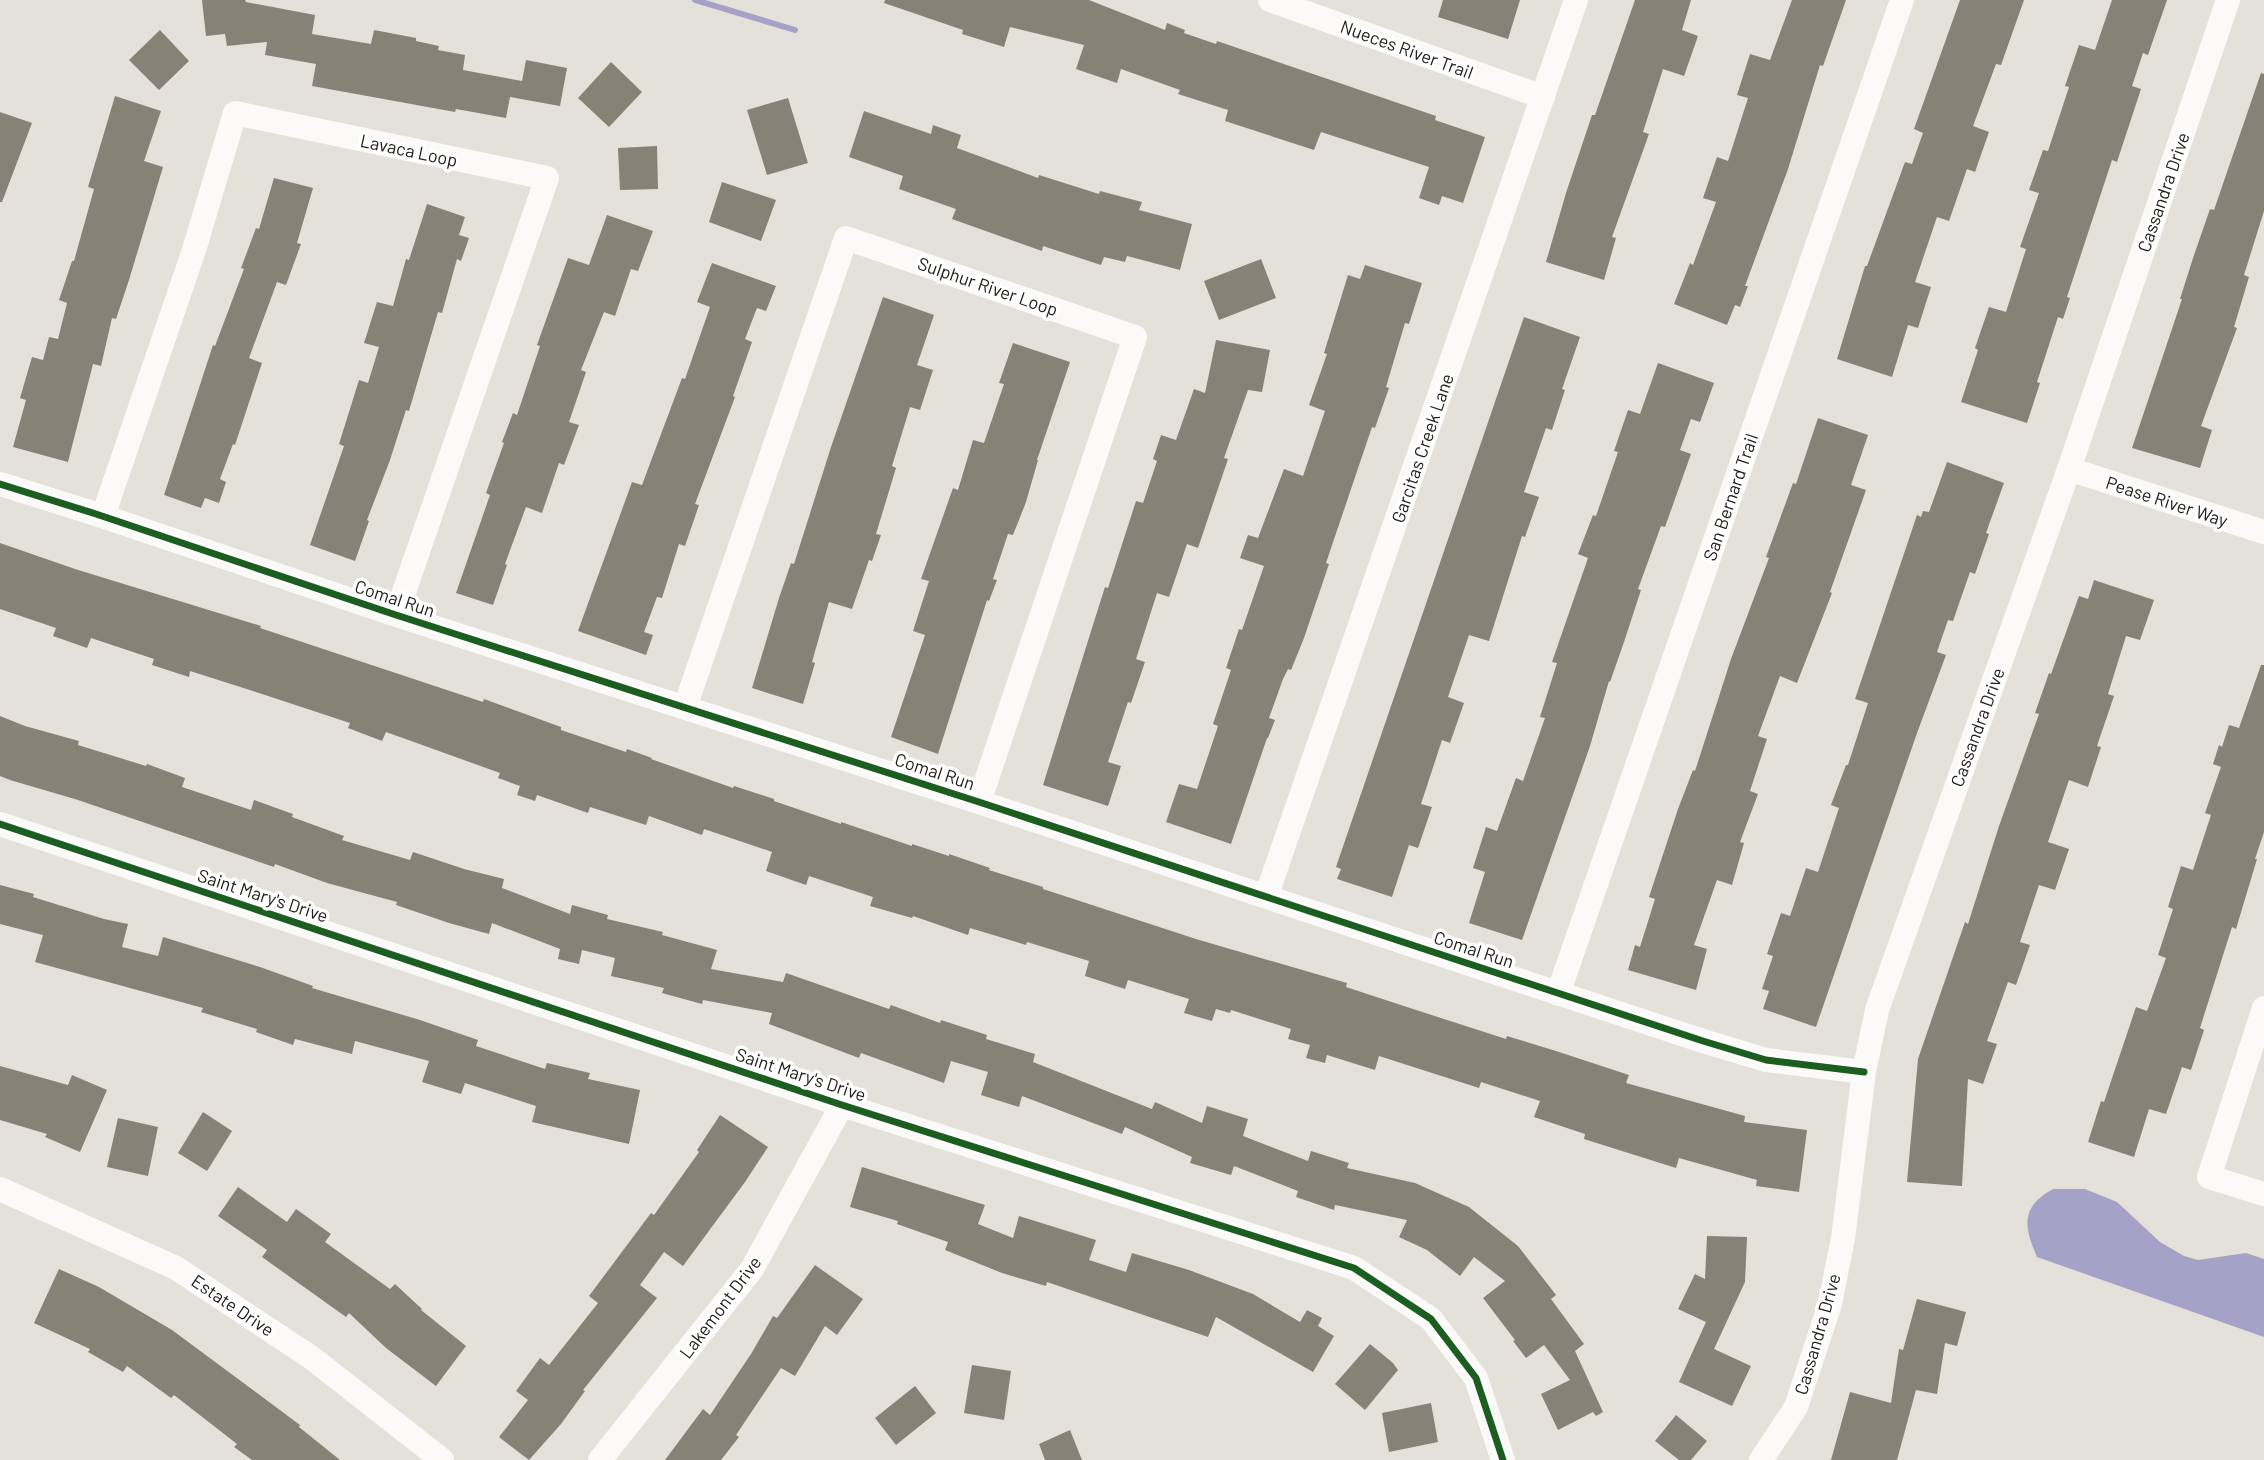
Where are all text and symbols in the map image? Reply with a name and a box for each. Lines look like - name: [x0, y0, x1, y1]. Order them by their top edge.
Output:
- street label: Nueces River Trail: [1338, 15, 1476, 83]
- street label: Lavaca Loop: [358, 129, 460, 171]
- street label: Cassandra Drive: [2132, 129, 2194, 255]
- street label: Sulphur River Loop: [915, 252, 1061, 320]
- street label: Garcitas Creek Lane: [1386, 371, 1458, 525]
- street label: San Bernard Trail: [1698, 431, 1762, 563]
- street label: Pease River Way: [2103, 471, 2231, 531]
- street label: Comal Run: [352, 575, 438, 621]
- street label: Cassandra Drive: [1945, 664, 2009, 790]
- street label: Comal Run: [892, 748, 978, 794]
- street label: Saint Mary's Drive: [195, 864, 331, 926]
- street label: Comal Run: [1431, 926, 1517, 972]
- street label: Saint Mary's Drive: [733, 1043, 869, 1105]
- street label: Lakemont Drive: [674, 1252, 766, 1362]
- street label: Estate Drive: [188, 1269, 278, 1341]
- street label: Cassandra Drive: [1789, 1271, 1845, 1397]

